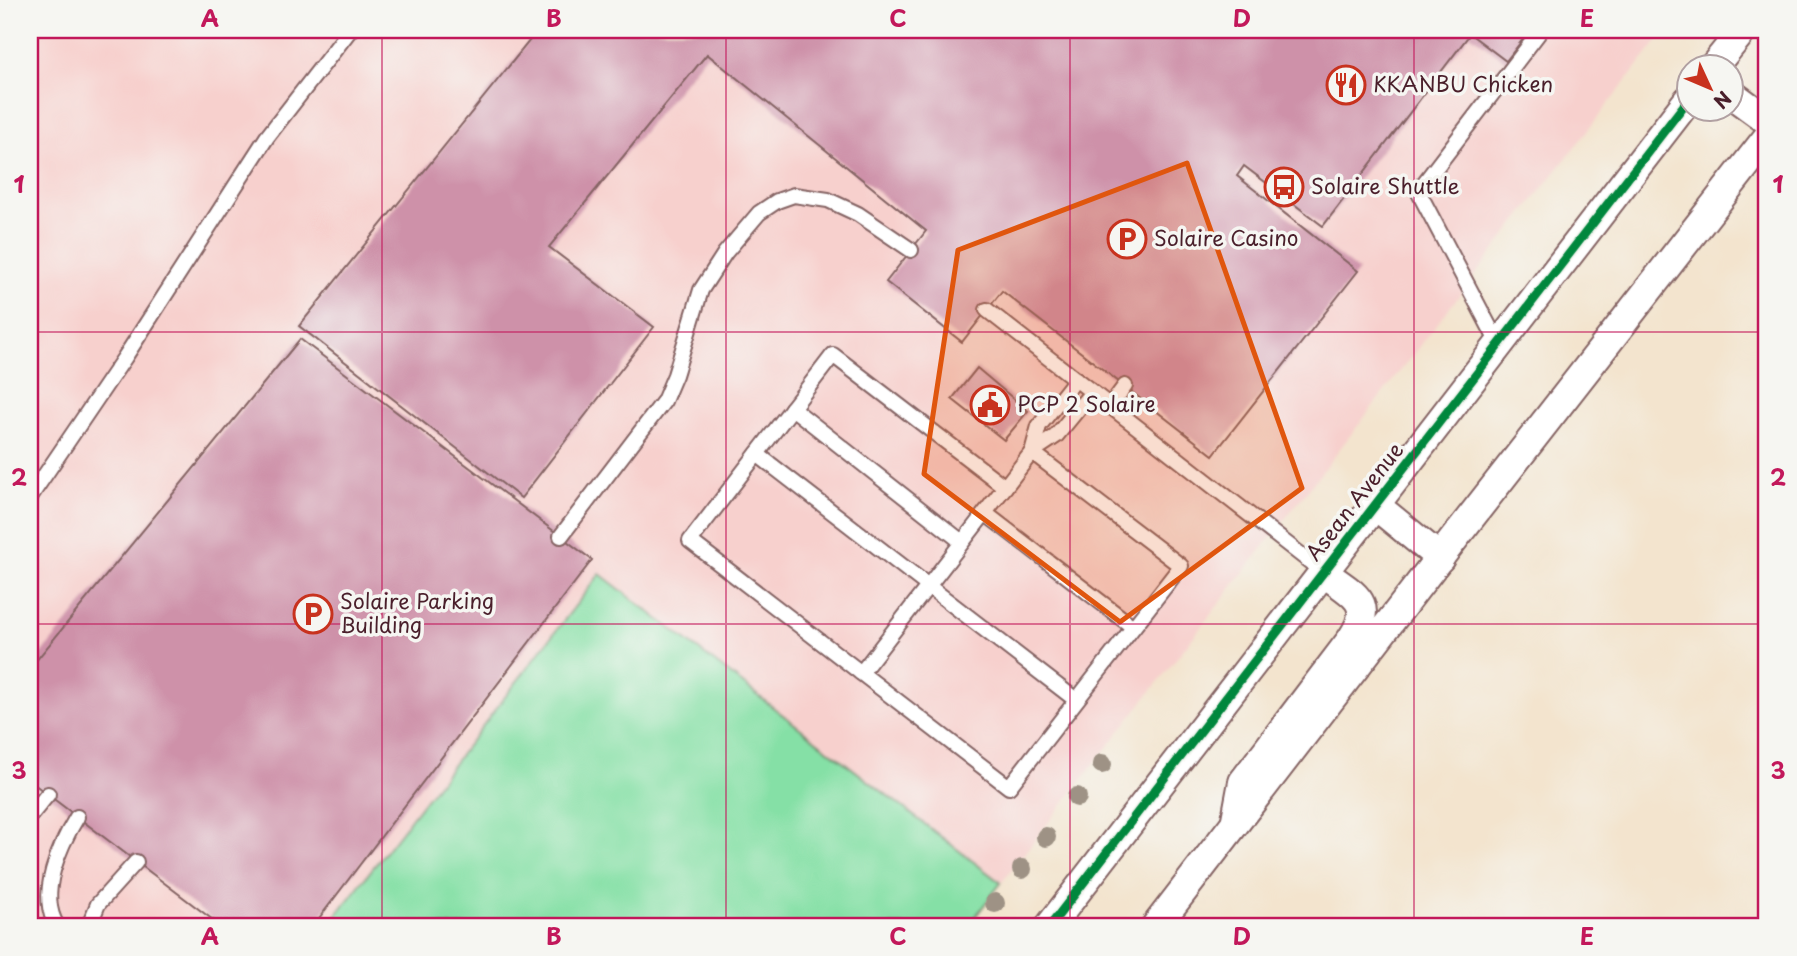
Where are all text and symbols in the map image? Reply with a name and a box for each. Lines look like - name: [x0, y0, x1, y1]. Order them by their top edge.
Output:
- text: A: [201, 0, 219, 35]
- text: B: [546, 0, 562, 35]
- text: C: [889, 0, 907, 35]
- text: D: [1233, 0, 1251, 35]
- text: E: [1580, 0, 1594, 35]
- north arrow: [1674, 52, 1744, 122]
- restaurant icon: KKANBU Chicken: [1325, 64, 1367, 106]
- place label: KKANBU Chicken: [1373, 67, 1553, 99]
- text: N: [1708, 85, 1738, 116]
- text: 1: [14, 166, 25, 201]
- bus stop icon: Solaire Shuttle: [1263, 166, 1305, 208]
- text: 1: [1773, 166, 1784, 201]
- place label: Solaire Shuttle: [1311, 169, 1460, 201]
- parking icon: Solaire Casino: [1106, 218, 1148, 260]
- place label: Solaire Casino: [1154, 221, 1298, 253]
- public building icon: PCP 2 Solaire: [969, 384, 1011, 426]
- place label: PCP 2 Solaire: [1017, 387, 1156, 419]
- street label: Asean Avenue: [1297, 435, 1410, 567]
- text: 2: [11, 459, 27, 494]
- text: 2: [1770, 459, 1786, 494]
- place label: Solaire Parking Building: [340, 584, 494, 640]
- parking icon: Solaire Parking Building: [292, 593, 334, 635]
- text: 3: [11, 752, 27, 787]
- text: 3: [1770, 752, 1786, 787]
- text: A: [201, 918, 219, 953]
- text: B: [546, 918, 562, 953]
- text: C: [889, 918, 907, 953]
- text: D: [1233, 918, 1251, 953]
- text: E: [1580, 918, 1594, 953]

